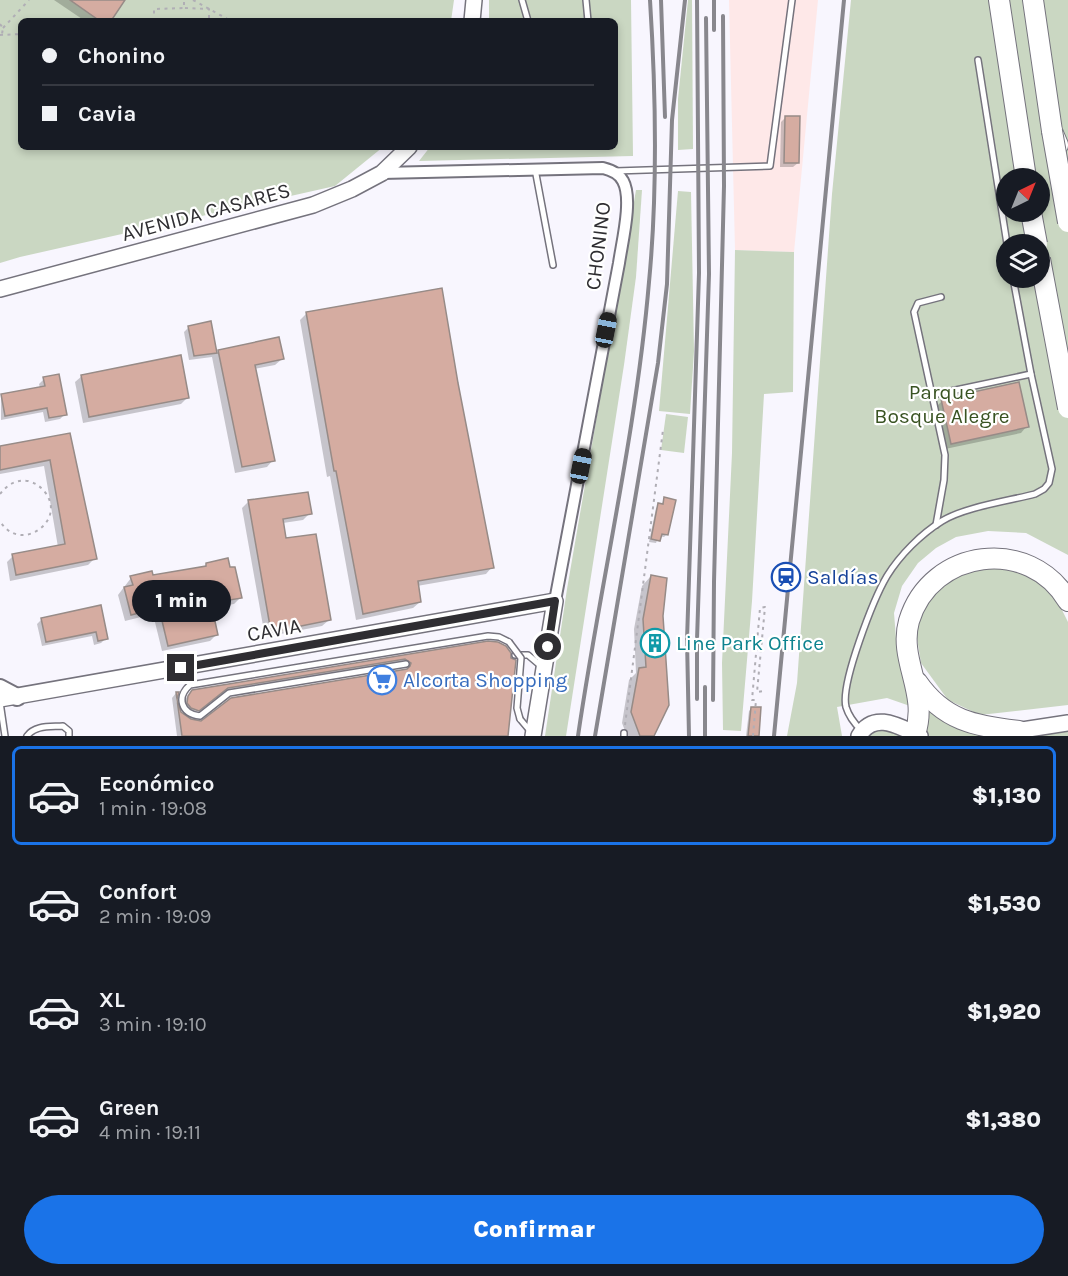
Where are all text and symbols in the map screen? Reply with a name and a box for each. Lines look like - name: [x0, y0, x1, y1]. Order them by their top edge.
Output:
- text: Chonino: [78, 43, 165, 69]
- text: Cavia: [78, 101, 136, 127]
- north arrow: [996, 168, 1050, 222]
- map controls: [996, 168, 1050, 288]
- street label: AVENIDA CASARES: [119, 178, 293, 246]
- street label: CHONINO: [581, 201, 615, 291]
- button: layers: [996, 234, 1050, 288]
- car: [594, 311, 618, 349]
- park label: Parque Bosque Alegre: [874, 380, 1010, 428]
- car: [569, 447, 593, 485]
- station icon: Saldías: [770, 561, 802, 593]
- place label: Saldías: [807, 565, 878, 589]
- callout: 1 min: [132, 581, 231, 623]
- text: 1 min: [155, 589, 208, 612]
- street label: CAVIA: [245, 613, 303, 647]
- building icon: Line Park Office: [639, 627, 671, 659]
- place label: Line Park Office: [676, 631, 824, 655]
- route start: [534, 633, 561, 660]
- route end: [167, 654, 194, 681]
- supermarket icon: Alcorta Shopping: [366, 664, 398, 696]
- place label: Alcorta Shopping: [403, 668, 568, 692]
- icon: car: [27, 769, 81, 823]
- text: Económico: [99, 771, 214, 797]
- text: $1,130: [972, 783, 1041, 809]
- text: 1 min · 19:08: [99, 797, 207, 820]
- icon: car: [27, 877, 81, 931]
- text: Confort: [99, 879, 177, 905]
- text: $1,530: [967, 891, 1041, 917]
- text: 2 min · 19:09: [99, 905, 211, 928]
- icon: car: [27, 985, 81, 1039]
- text: XL: [99, 987, 125, 1013]
- text: $1,920: [967, 999, 1041, 1025]
- text: 3 min · 19:10: [99, 1013, 207, 1036]
- icon: car: [27, 1093, 81, 1147]
- text: Green: [99, 1095, 160, 1121]
- text: $1,380: [965, 1107, 1041, 1133]
- text: 4 min · 19:11: [99, 1121, 201, 1144]
- button: Confirmar: [24, 1195, 1044, 1264]

